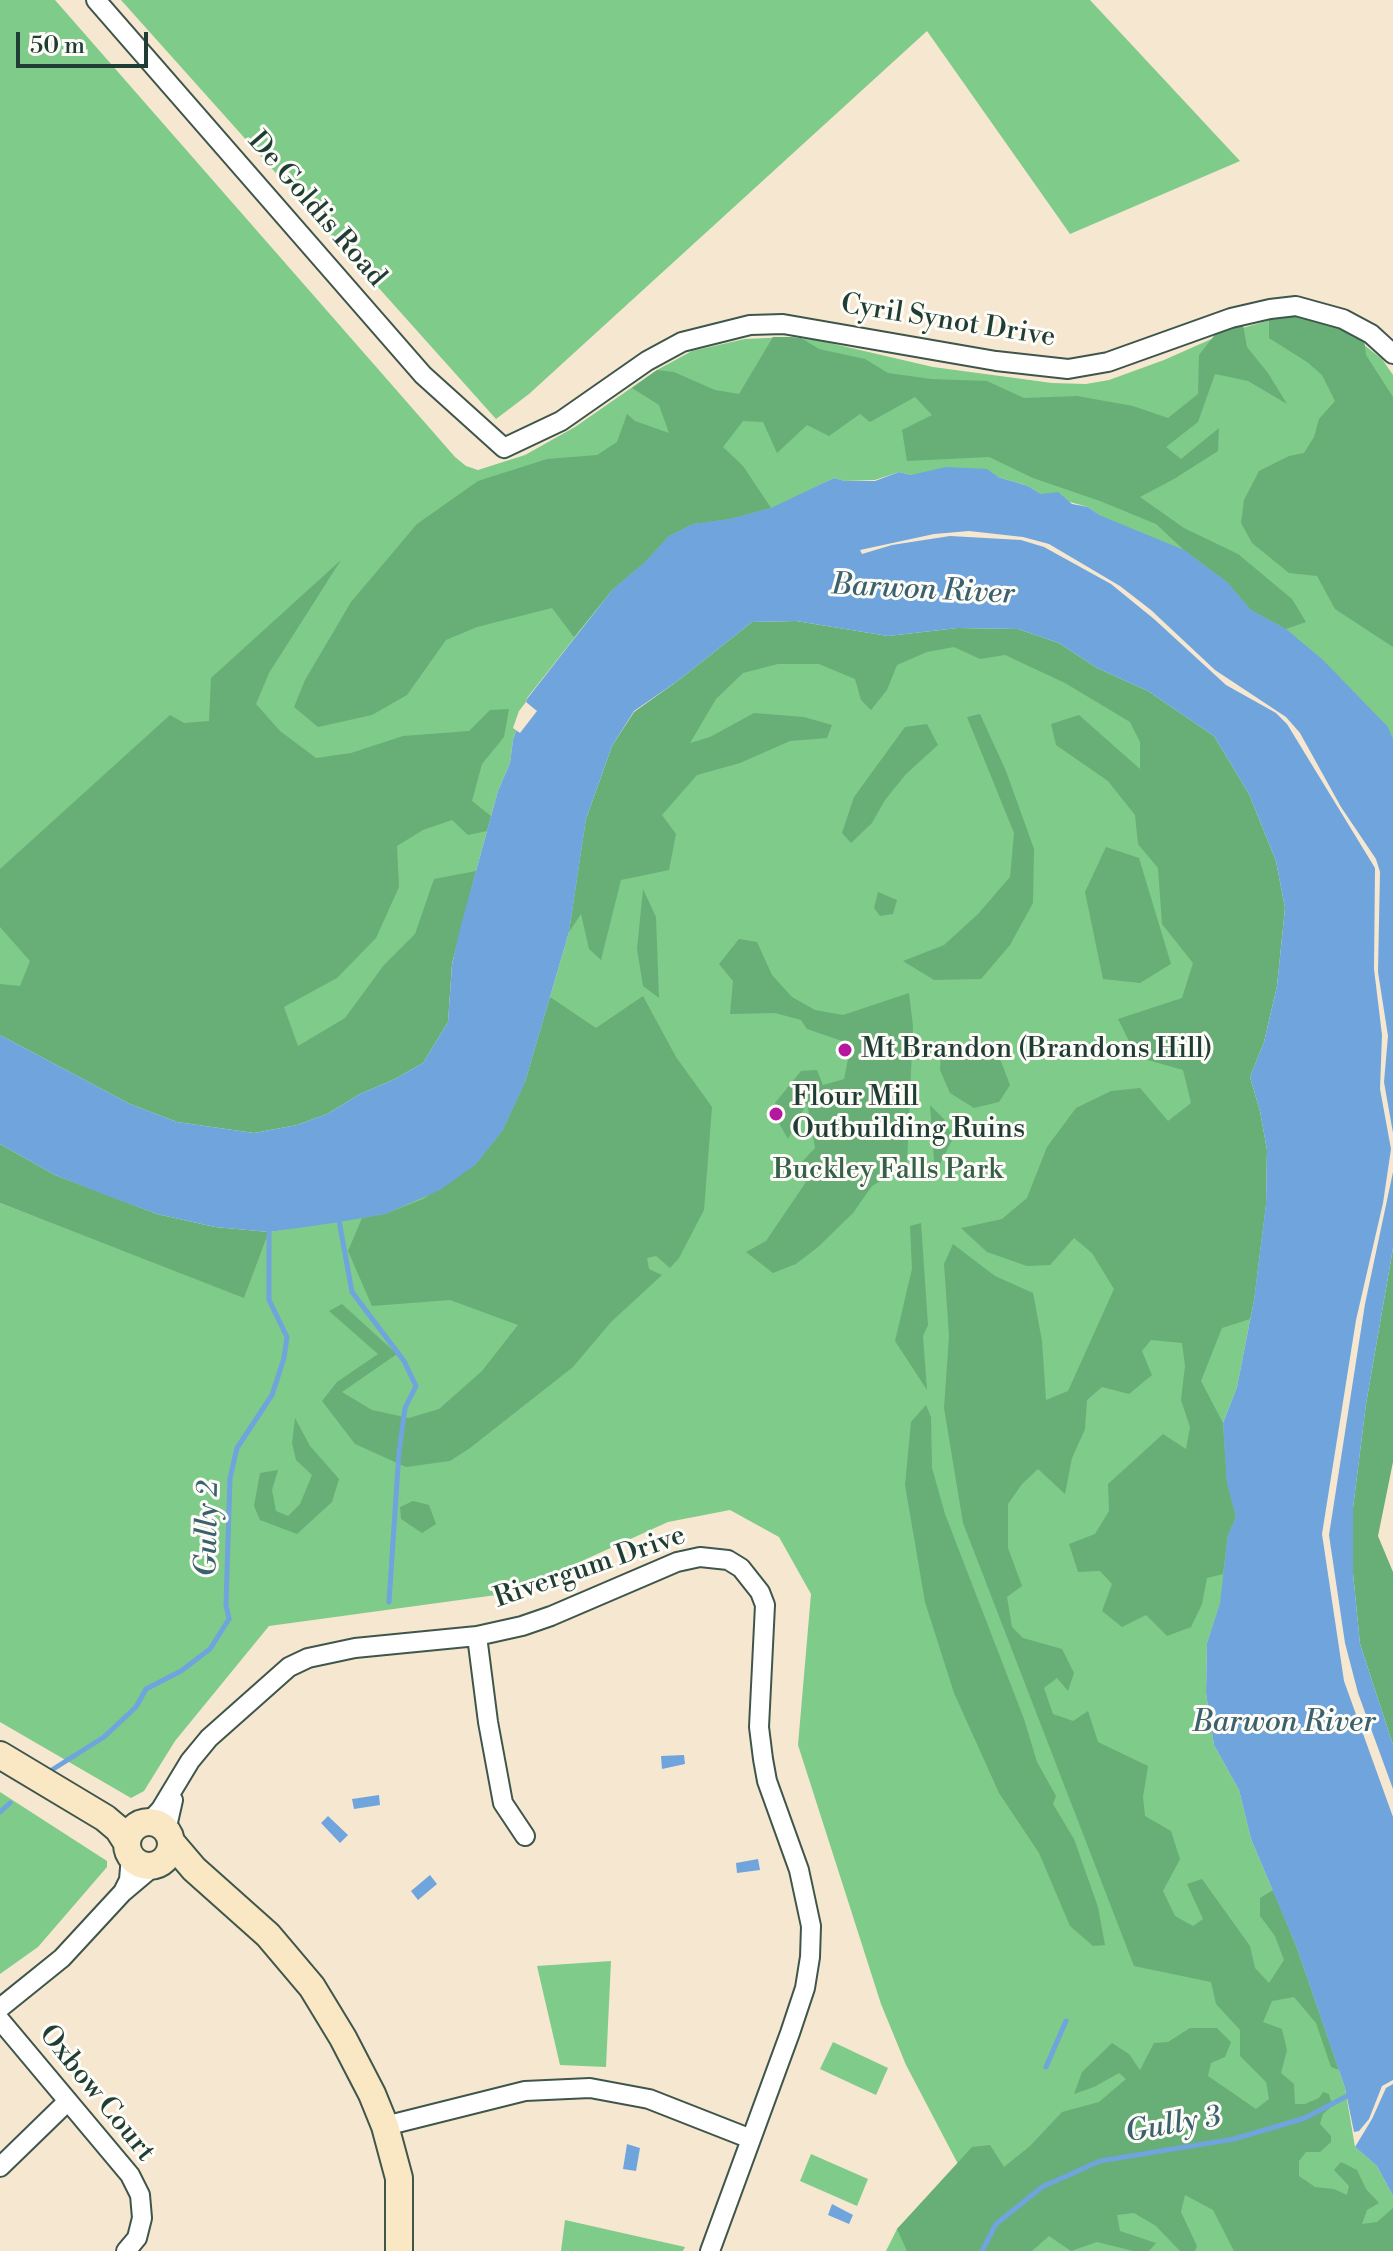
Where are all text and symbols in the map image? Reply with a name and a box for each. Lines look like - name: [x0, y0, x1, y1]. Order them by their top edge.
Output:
- scale bar: [20, 16, 152, 66]
- text: 50 m: [30, 31, 85, 61]
- street label: De Goldis Road: [240, 126, 392, 294]
- street label: Cyril Synot Drive: [838, 288, 1058, 356]
- water label: Barwon River: [830, 568, 1016, 614]
- place label: Mt Brandon (Brandons Hill): [861, 1033, 1212, 1067]
- marker: Mt Brandon (Brandons Hill): [836, 1041, 854, 1059]
- place label: Flour Mill Outbuilding Ruins: [792, 1081, 1025, 1147]
- marker: Flour Mill Outbuilding Ruins: [767, 1105, 785, 1123]
- park label: Buckley Falls Park: [773, 1154, 1003, 1188]
- water label: Gully 2: [190, 1481, 228, 1577]
- street label: Rivergum Drive: [490, 1520, 690, 1616]
- water label: Barwon River: [1192, 1706, 1376, 1742]
- street label: Oxbow Court: [31, 2019, 161, 2169]
- water label: Gully 3: [1123, 2100, 1223, 2152]

